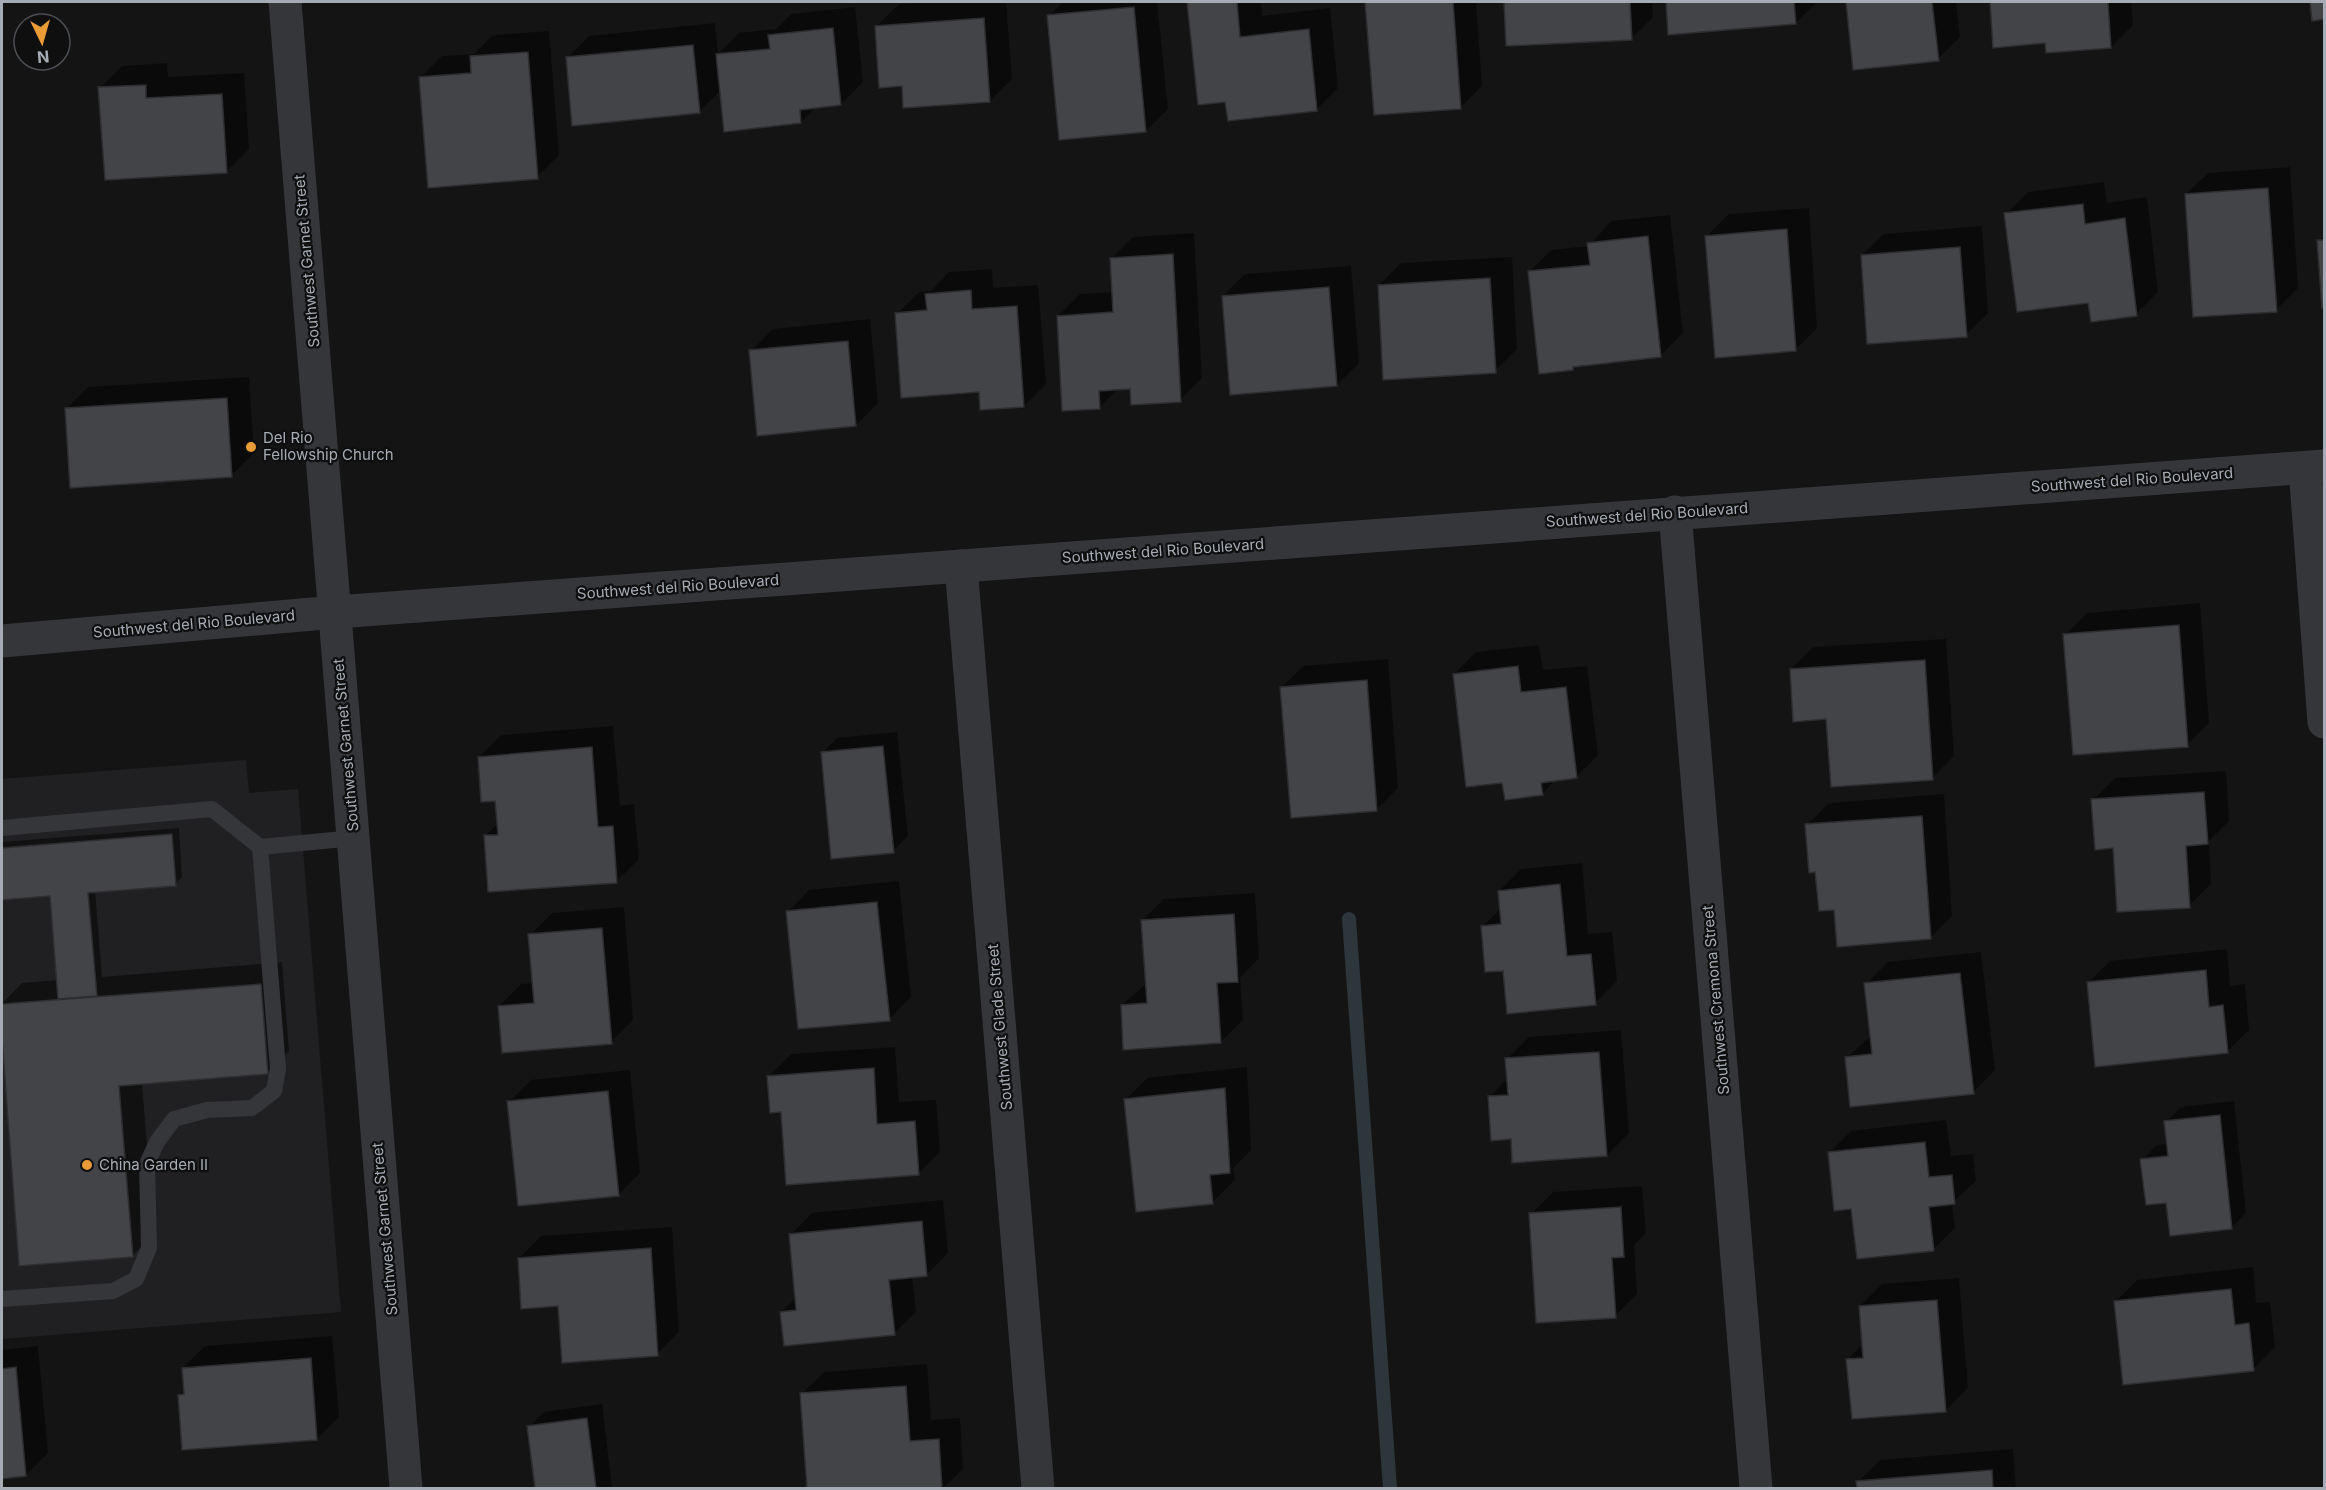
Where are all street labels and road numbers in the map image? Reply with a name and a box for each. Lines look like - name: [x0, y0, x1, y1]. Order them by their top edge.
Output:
- street label: Southwest Garnet Street: [289, 174, 324, 348]
- street label: Southwest del Rio Boulevard: [2030, 463, 2234, 496]
- street label: Southwest del Rio Boulevard: [1545, 498, 1749, 531]
- street label: Southwest del Rio Boulevard: [1061, 534, 1265, 567]
- street label: Southwest del Rio Boulevard: [576, 570, 780, 603]
- street label: Southwest del Rio Boulevard: [92, 605, 296, 642]
- street label: Southwest Garnet Street: [328, 658, 363, 832]
- street label: Southwest Cremona Street: [1698, 904, 1733, 1096]
- street label: Southwest Glade Street: [983, 943, 1016, 1111]
- street label: Southwest Garnet Street: [367, 1142, 402, 1316]

